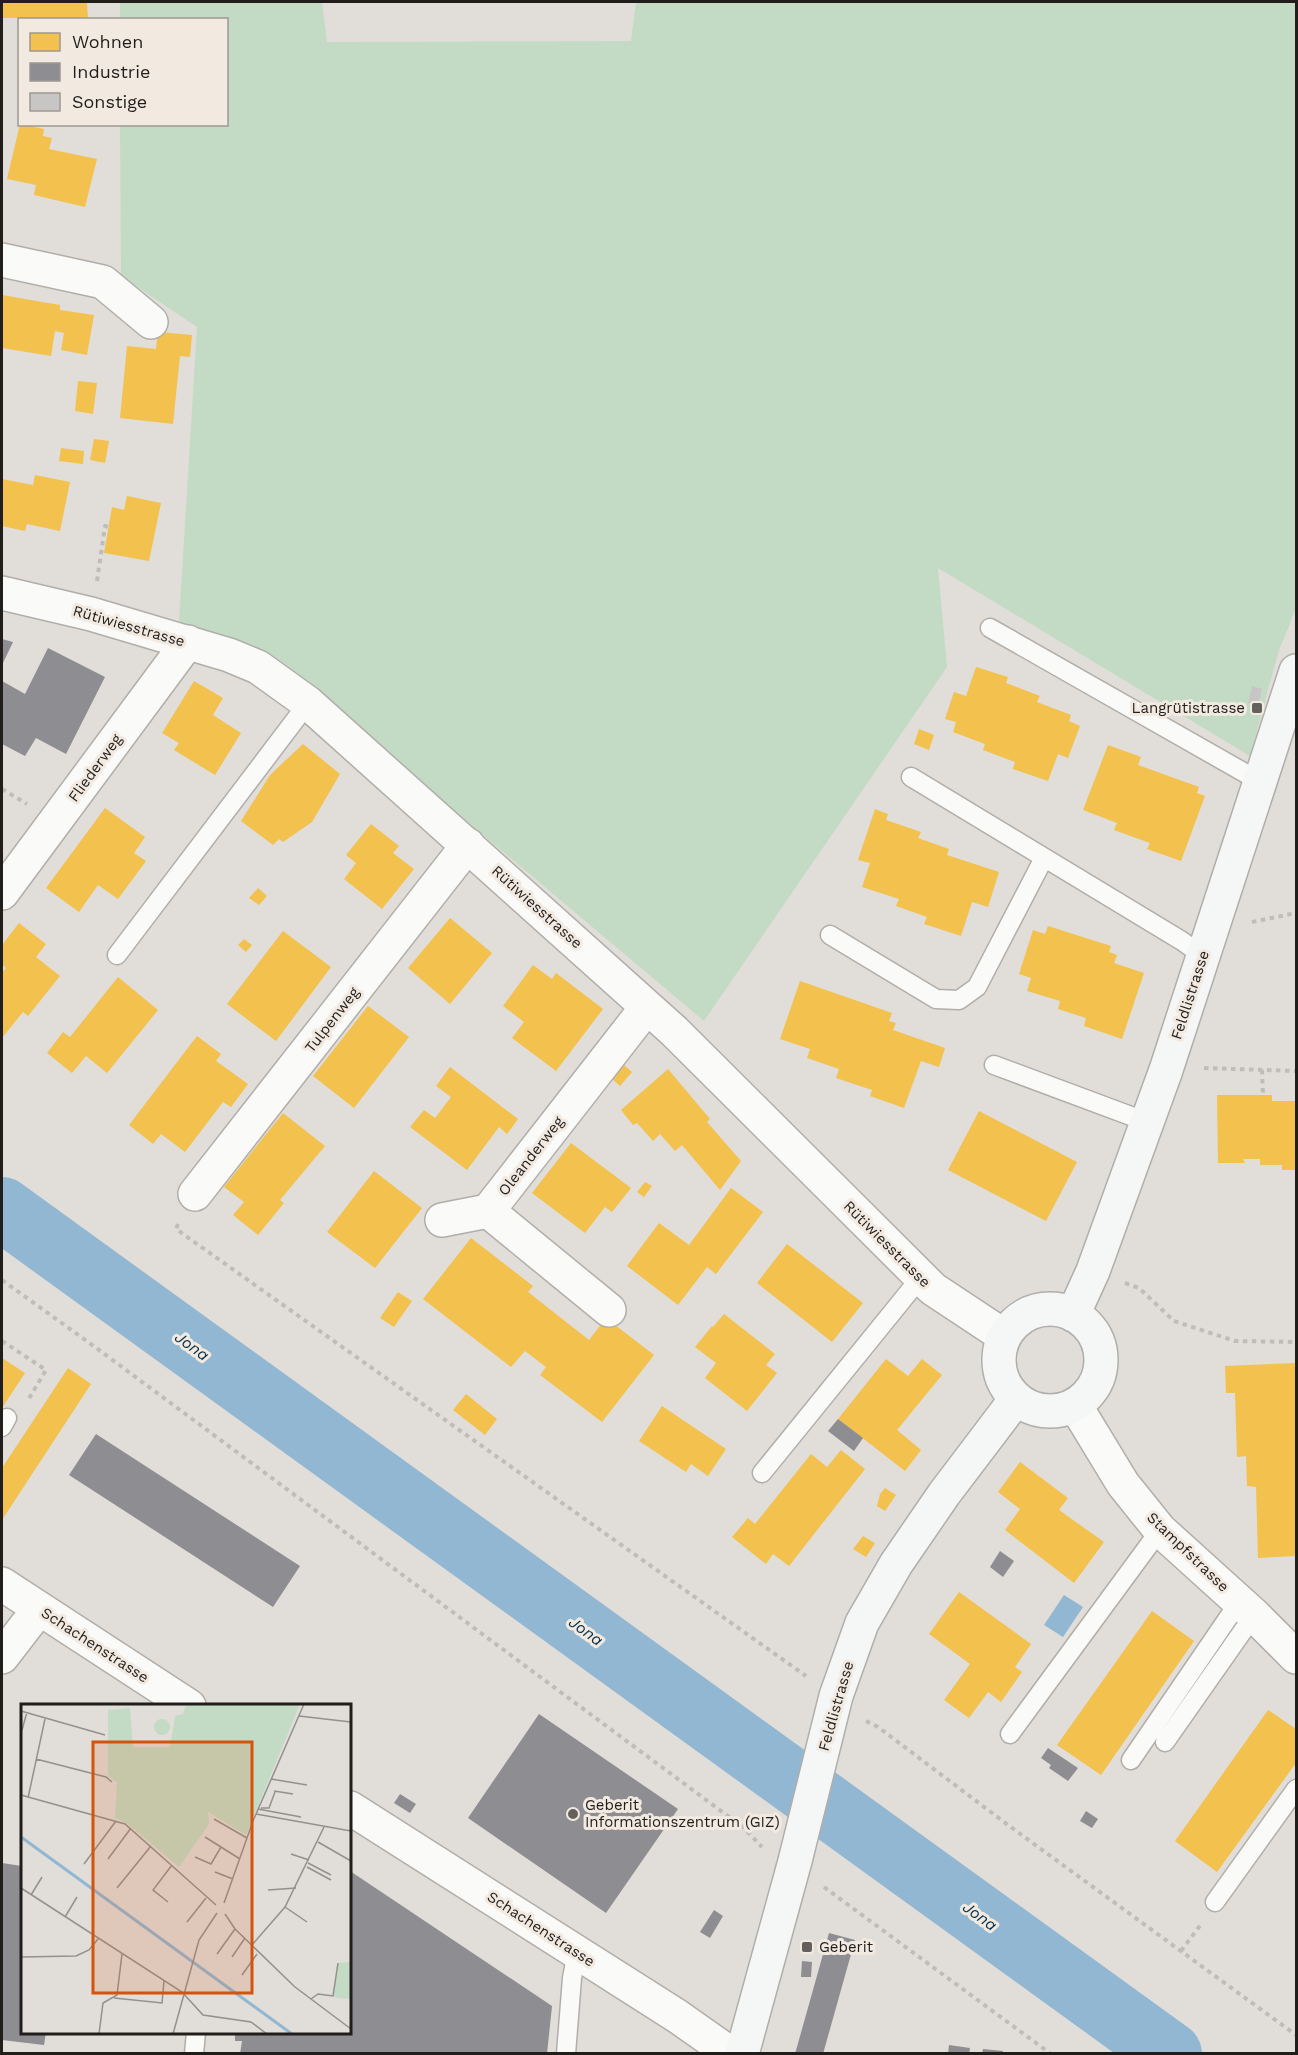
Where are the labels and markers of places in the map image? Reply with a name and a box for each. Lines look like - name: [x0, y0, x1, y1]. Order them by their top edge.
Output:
- place label: Langrütistrasse: [1132, 699, 1245, 717]
- marker: Langrütistrasse: [1250, 701, 1264, 715]
- place label: Geberit Informationszentrum (GIZ): [585, 1796, 780, 1831]
- marker: Geberit Informationszentrum (GIZ): [566, 1807, 580, 1821]
- place label: Geberit: [819, 1938, 874, 1956]
- marker: Geberit: [800, 1940, 814, 1954]

